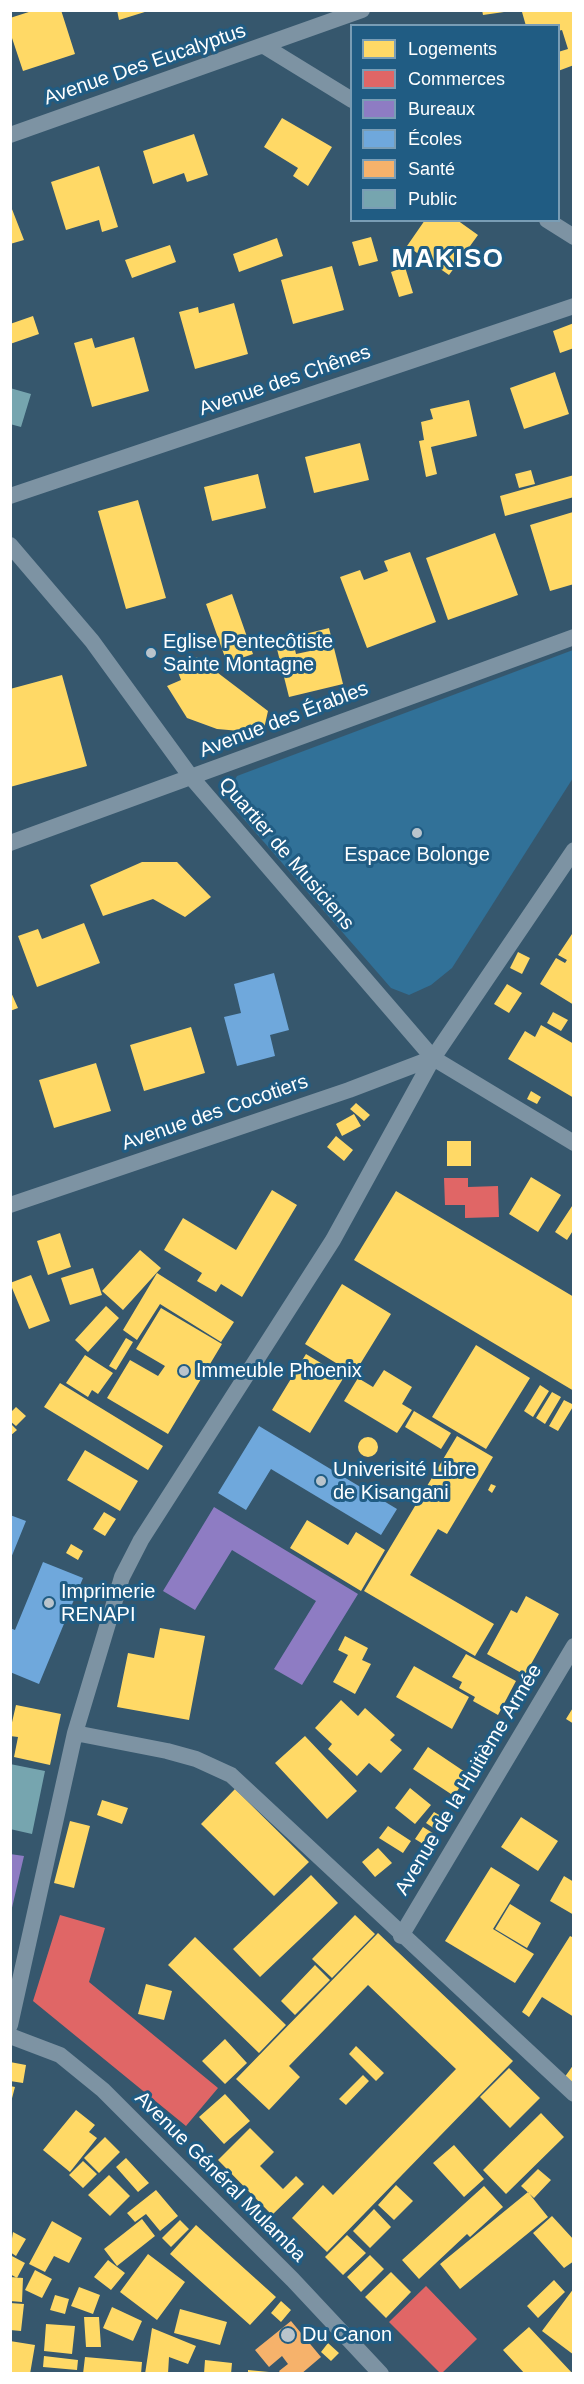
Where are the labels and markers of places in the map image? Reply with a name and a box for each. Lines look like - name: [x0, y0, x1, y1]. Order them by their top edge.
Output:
- place label: Eglise Pentecôtiste Sainte Montagne: [163, 630, 333, 677]
- marker: Eglise Pentecôtiste Sainte Montagne: [144, 646, 158, 660]
- marker: Espace Bolonge: [410, 826, 424, 840]
- place label: Espace Bolonge: [344, 843, 490, 867]
- place label: Immeuble Phoenix: [196, 1359, 362, 1383]
- marker: Immeuble Phoenix: [177, 1364, 191, 1378]
- place label: Univerisité Libre de Kisangani: [333, 1458, 476, 1505]
- marker: Univerisité Libre de Kisangani: [314, 1474, 328, 1488]
- place label: Imprimerie RENAPI: [61, 1580, 155, 1627]
- marker: Imprimerie RENAPI: [42, 1596, 56, 1610]
- place label: Du Canon: [302, 2323, 392, 2347]
- marker: Du Canon: [279, 2326, 297, 2344]

